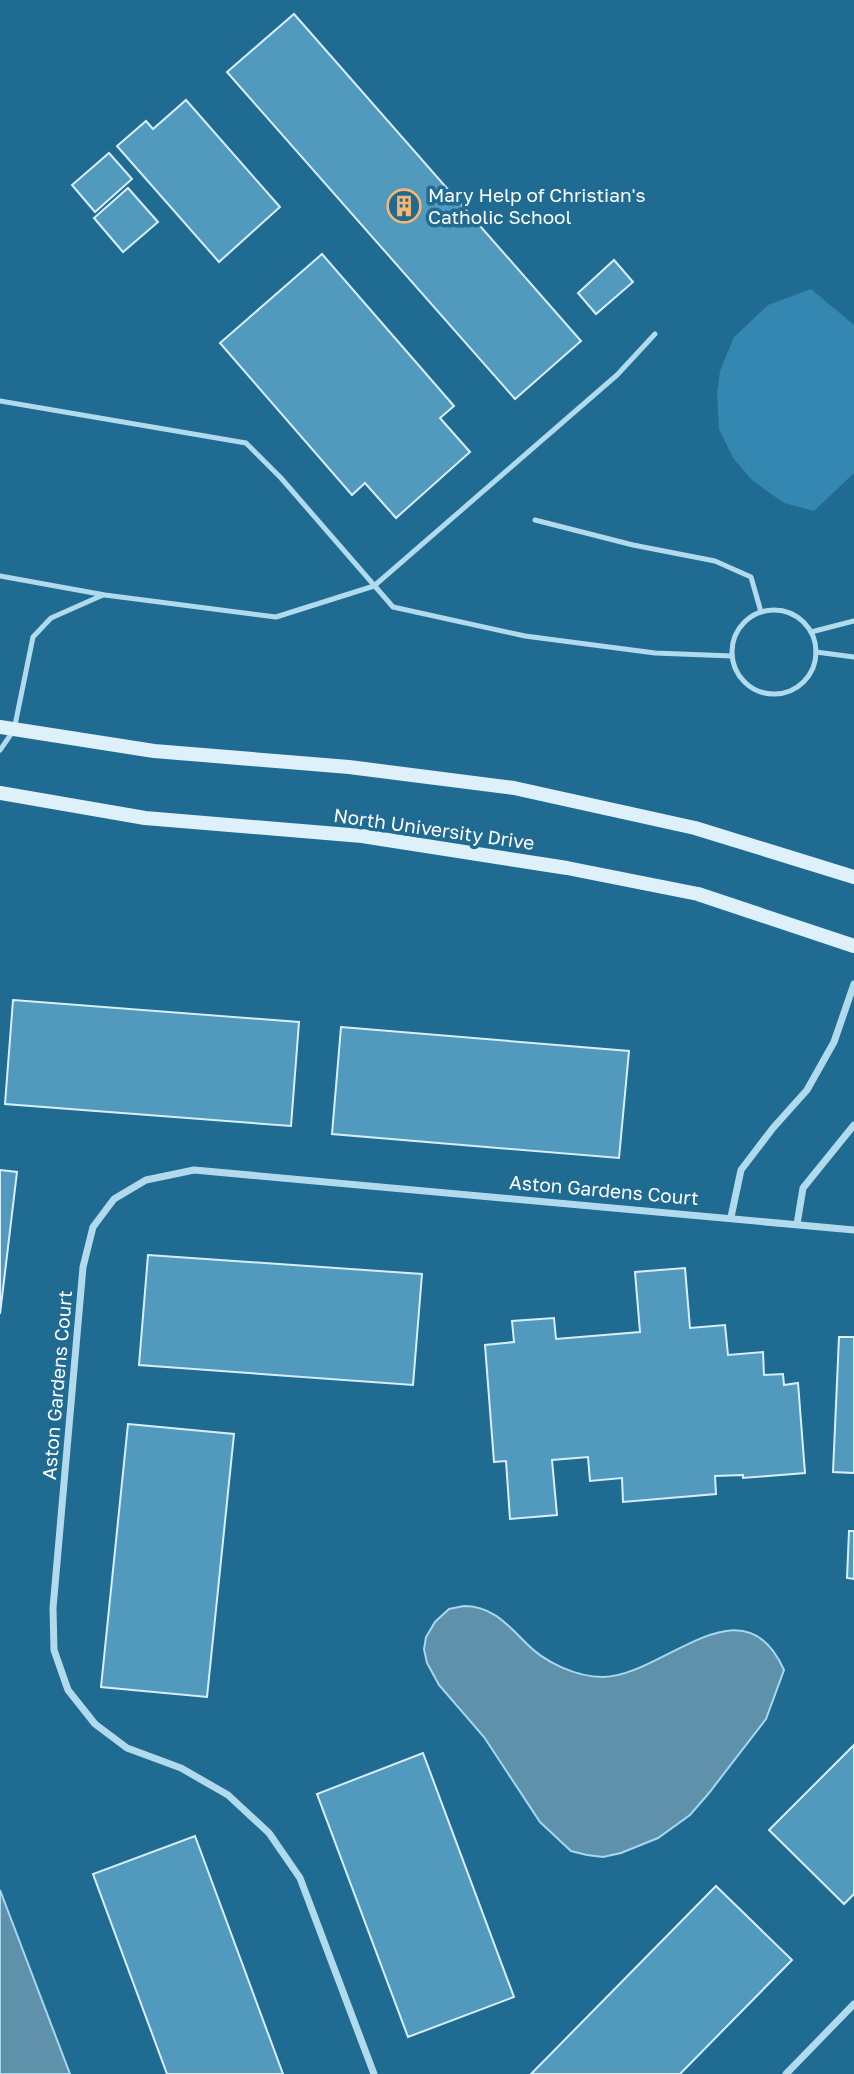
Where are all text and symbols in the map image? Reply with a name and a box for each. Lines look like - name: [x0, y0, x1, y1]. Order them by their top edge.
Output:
- place label: Mary Help of Christian's Catholic School: [428, 183, 646, 228]
- building icon: Mary Help of Christian's Catholic School: [385, 187, 423, 225]
- street label: North University Drive: [332, 803, 536, 854]
- street label: Aston Gardens Court: [508, 1170, 700, 1209]
- street label: Aston Gardens Court: [37, 1289, 76, 1481]

